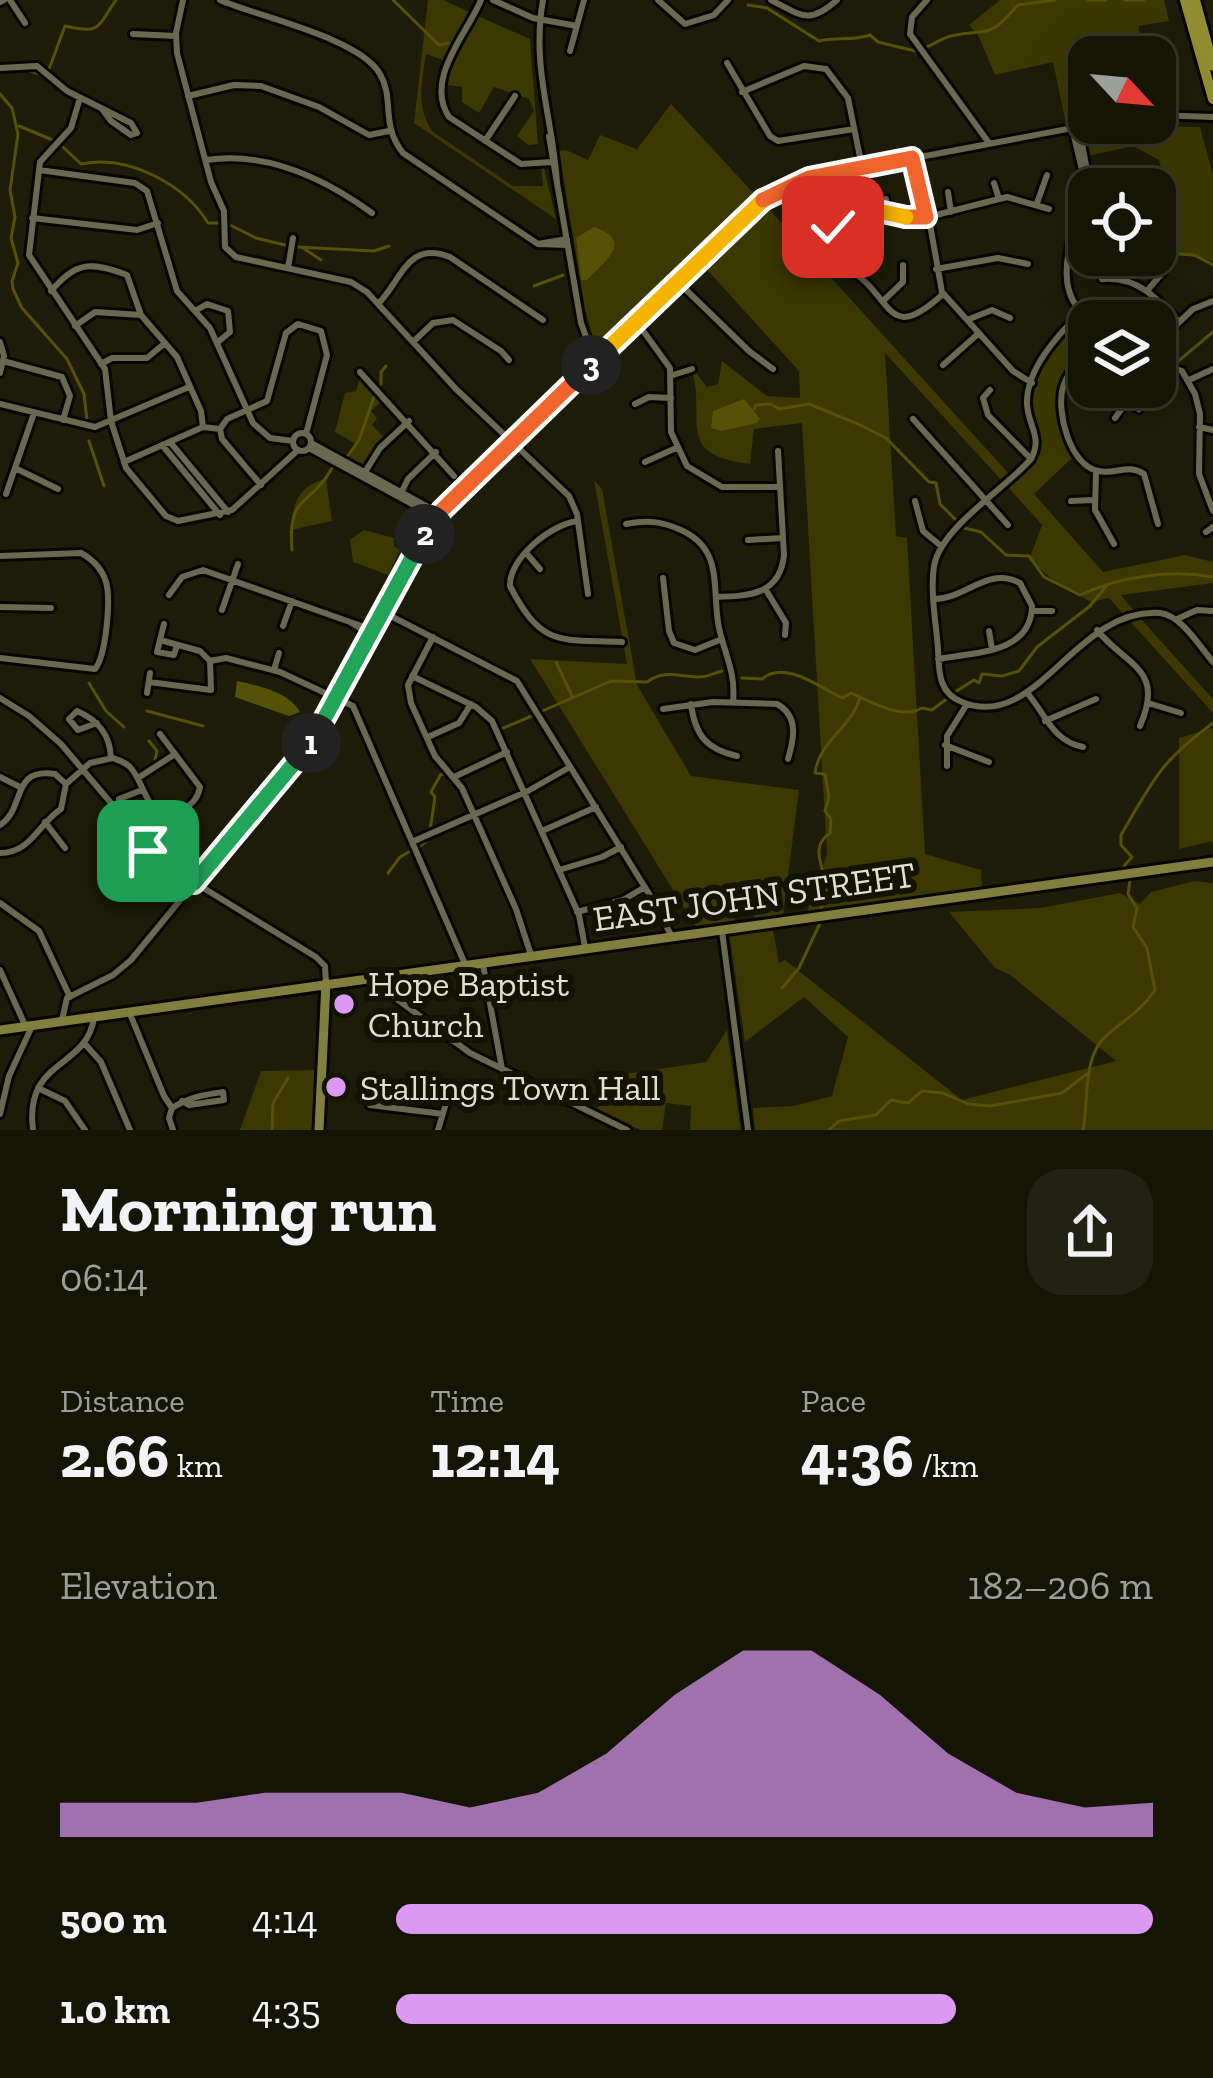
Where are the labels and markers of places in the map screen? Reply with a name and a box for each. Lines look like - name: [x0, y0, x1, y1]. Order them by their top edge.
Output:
- pin: [782, 176, 884, 278]
- pin: 3: [561, 335, 621, 395]
- pin: 2: [395, 504, 455, 564]
- pin: 1: [281, 713, 341, 773]
- pin: [97, 800, 199, 902]
- place label: Hope Baptist Church: [368, 962, 570, 1046]
- marker: Hope Baptist Church: [331, 991, 357, 1017]
- place label: Stallings Town Hall: [360, 1066, 661, 1109]
- marker: Stallings Town Hall: [323, 1074, 349, 1100]

